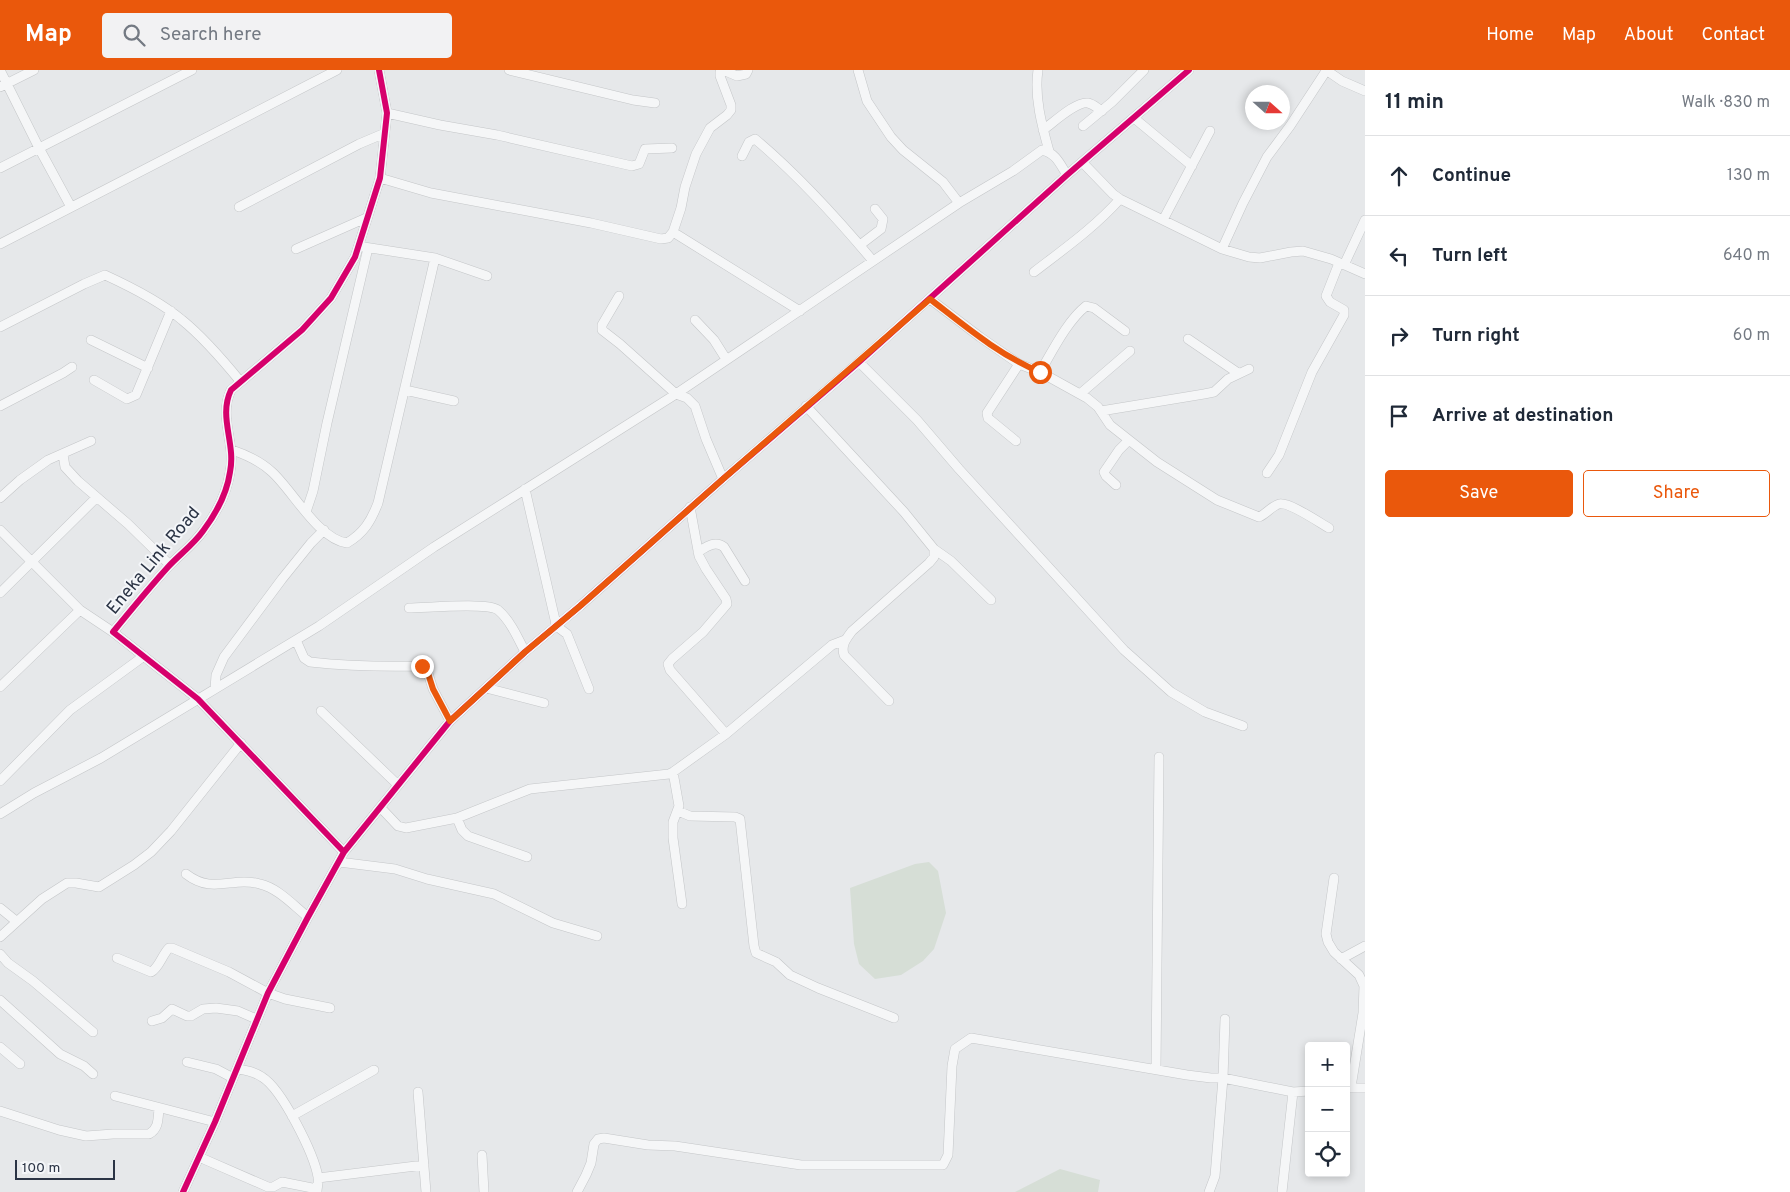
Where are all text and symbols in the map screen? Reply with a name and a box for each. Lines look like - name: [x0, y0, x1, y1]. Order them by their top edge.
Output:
- search box: [102, 13, 452, 58]
- text: Map: [25, 20, 72, 50]
- icon: search: [120, 21, 148, 49]
- text: Search here: [160, 23, 261, 47]
- text: Home: [1486, 24, 1534, 47]
- text: Map: [1562, 24, 1596, 47]
- text: About: [1624, 24, 1673, 47]
- text: Contact: [1701, 24, 1765, 47]
- north arrow: [1245, 85, 1290, 130]
- text: 11 min: [1385, 89, 1444, 116]
- text: Walk · 830 m: [1682, 93, 1770, 113]
- icon: ahead: [1385, 162, 1413, 190]
- text: Continue: [1432, 164, 1511, 188]
- text: 130 m: [1727, 166, 1770, 186]
- icon: left: [1385, 242, 1413, 270]
- text: Turn left: [1432, 244, 1508, 268]
- text: 640 m: [1723, 246, 1770, 266]
- icon: right: [1385, 322, 1413, 350]
- text: Turn right: [1432, 324, 1520, 348]
- text: 60 m: [1733, 326, 1770, 346]
- route start: [1029, 361, 1052, 384]
- icon: arrive: [1385, 402, 1413, 430]
- text: Arrive at destination: [1432, 404, 1613, 428]
- button: Save: [1385, 470, 1573, 517]
- button: Share: [1583, 470, 1770, 517]
- street label: Eneka Link Road: [102, 502, 206, 620]
- route end: [411, 655, 434, 678]
- map controls: [1305, 1042, 1350, 1177]
- button: +: [1305, 1042, 1350, 1087]
- button: −: [1305, 1087, 1350, 1132]
- button: locate: [1305, 1132, 1350, 1177]
- scale bar: [15, 1157, 115, 1180]
- text: 100 m: [22, 1160, 60, 1177]

